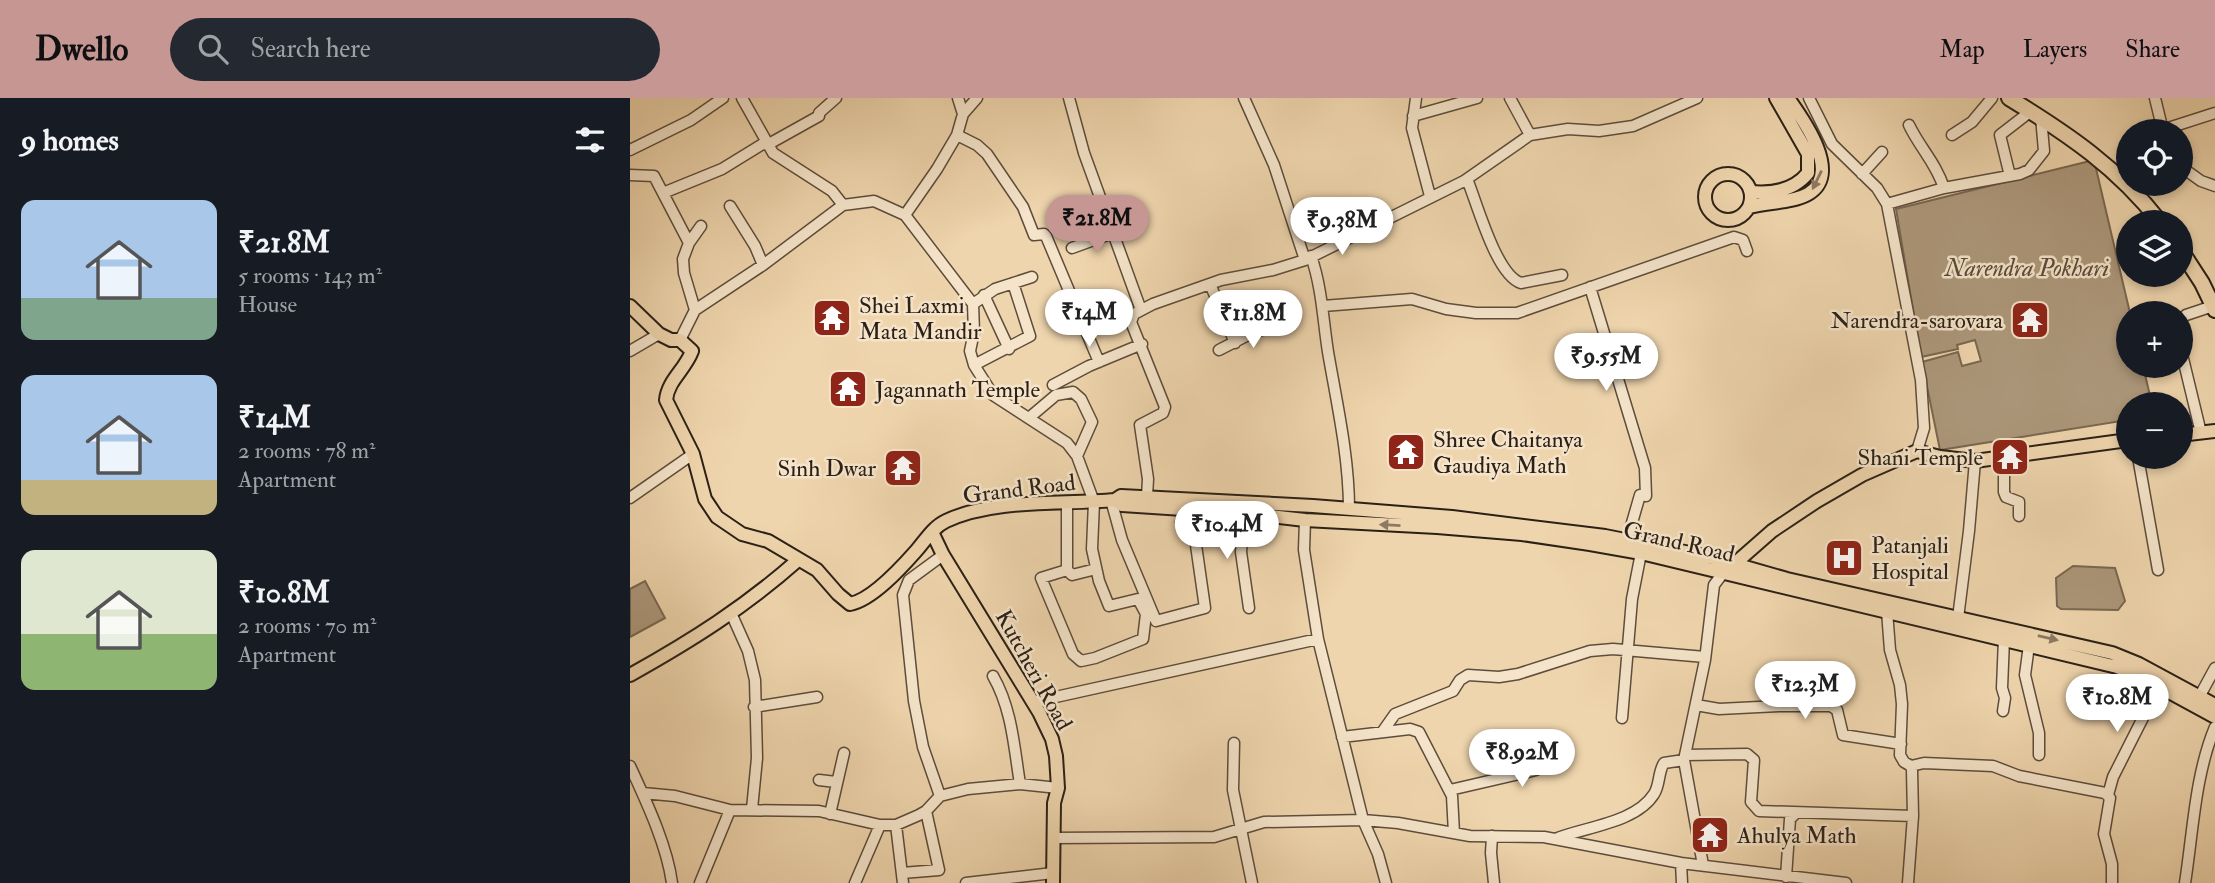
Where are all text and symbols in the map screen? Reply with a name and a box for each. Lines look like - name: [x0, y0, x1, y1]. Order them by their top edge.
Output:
- search box: [170, 18, 660, 81]
- text: Dwello: [35, 29, 128, 70]
- icon: search: [194, 30, 232, 68]
- text: Search here: [250, 33, 371, 65]
- text: Map: [1940, 34, 1985, 65]
- text: Layers: [2023, 34, 2087, 65]
- text: Share: [2125, 34, 2180, 65]
- map controls: [2116, 119, 2193, 469]
- button: locate: [2116, 119, 2193, 196]
- icon: filters: [571, 121, 609, 159]
- text: 9 homes: [21, 122, 119, 159]
- one-way arrow: [1811, 170, 1823, 191]
- pin: ₹21.8M: [1040, 195, 1154, 255]
- pin: ₹9.38M: [1285, 198, 1399, 257]
- text: ₹21.8M: [1062, 203, 1132, 232]
- text: ₹9.38M: [1306, 205, 1378, 234]
- button: layers: [2116, 210, 2193, 287]
- text: ₹21.8M: [238, 224, 330, 261]
- icon: home: [77, 228, 161, 312]
- water label: Narendra Pokhari: [1943, 253, 2110, 284]
- text: 5 rooms · 143 m²: [238, 261, 382, 290]
- pin: ₹14M: [1048, 289, 1130, 349]
- text: House: [238, 290, 297, 319]
- pin: ₹11.8M: [1196, 290, 1310, 350]
- place label: Shei Laxmi Mata Mandir: [859, 291, 982, 346]
- temple icon: Shei Laxmi Mata Mandir: [811, 297, 853, 339]
- text: ₹14M: [1061, 297, 1117, 326]
- text: ₹11.8M: [1219, 298, 1287, 327]
- temple icon: Narendra-sarovara: [2009, 299, 2051, 341]
- button: +: [2116, 301, 2193, 378]
- place label: Narendra-sarovara: [1831, 306, 2004, 335]
- pin: ₹9.55M: [1549, 334, 1663, 393]
- text: ₹9.55M: [1570, 341, 1642, 370]
- temple icon: Jagannath Temple: [827, 368, 869, 410]
- place label: Jagannath Temple: [874, 375, 1040, 405]
- button: −: [2116, 392, 2193, 469]
- text: ₹14M: [238, 399, 311, 436]
- icon: home: [77, 403, 161, 487]
- place label: Shree Chaitanya Gaudiya Math: [1433, 425, 1583, 480]
- temple icon: Shree Chaitanya Gaudiya Math: [1385, 431, 1427, 473]
- text: 2 rooms · 78 m²: [238, 436, 376, 465]
- temple icon: Shani Temple: [1989, 436, 2031, 478]
- place label: Shani Temple: [1857, 443, 1983, 473]
- temple icon: Sinh Dwar: [882, 447, 924, 489]
- place label: Sinh Dwar: [778, 454, 876, 483]
- text: Apartment: [238, 465, 336, 494]
- street label: Grand Road: [961, 468, 1077, 510]
- pin: ₹10.4M: [1170, 502, 1284, 561]
- text: ₹10.4M: [1191, 509, 1263, 538]
- street label: Grand Road: [1620, 515, 1738, 569]
- one-way arrow: [1379, 519, 1401, 530]
- place label: Patanjali Hospital: [1871, 531, 1949, 587]
- hospital icon: Patanjali Hospital: [1823, 537, 1865, 579]
- text: ₹10.8M: [238, 574, 330, 611]
- icon: home: [77, 578, 161, 662]
- street label: Kutcheri Road: [989, 605, 1079, 735]
- text: 2 rooms · 70 m²: [238, 611, 377, 640]
- one-way arrow: [2037, 633, 2059, 644]
- text: Apartment: [238, 640, 336, 669]
- pin: ₹12.3M: [1748, 662, 1862, 721]
- text: ₹12.3M: [1771, 669, 1839, 698]
- pin: ₹10.8M: [2060, 674, 2174, 734]
- text: ₹10.8M: [2082, 682, 2152, 711]
- pin: ₹8.92M: [1465, 730, 1579, 789]
- text: ₹8.92M: [1485, 737, 1559, 766]
- temple icon: Ahulya Math: [1689, 814, 1731, 856]
- place label: Ahulya Math: [1736, 821, 1857, 850]

